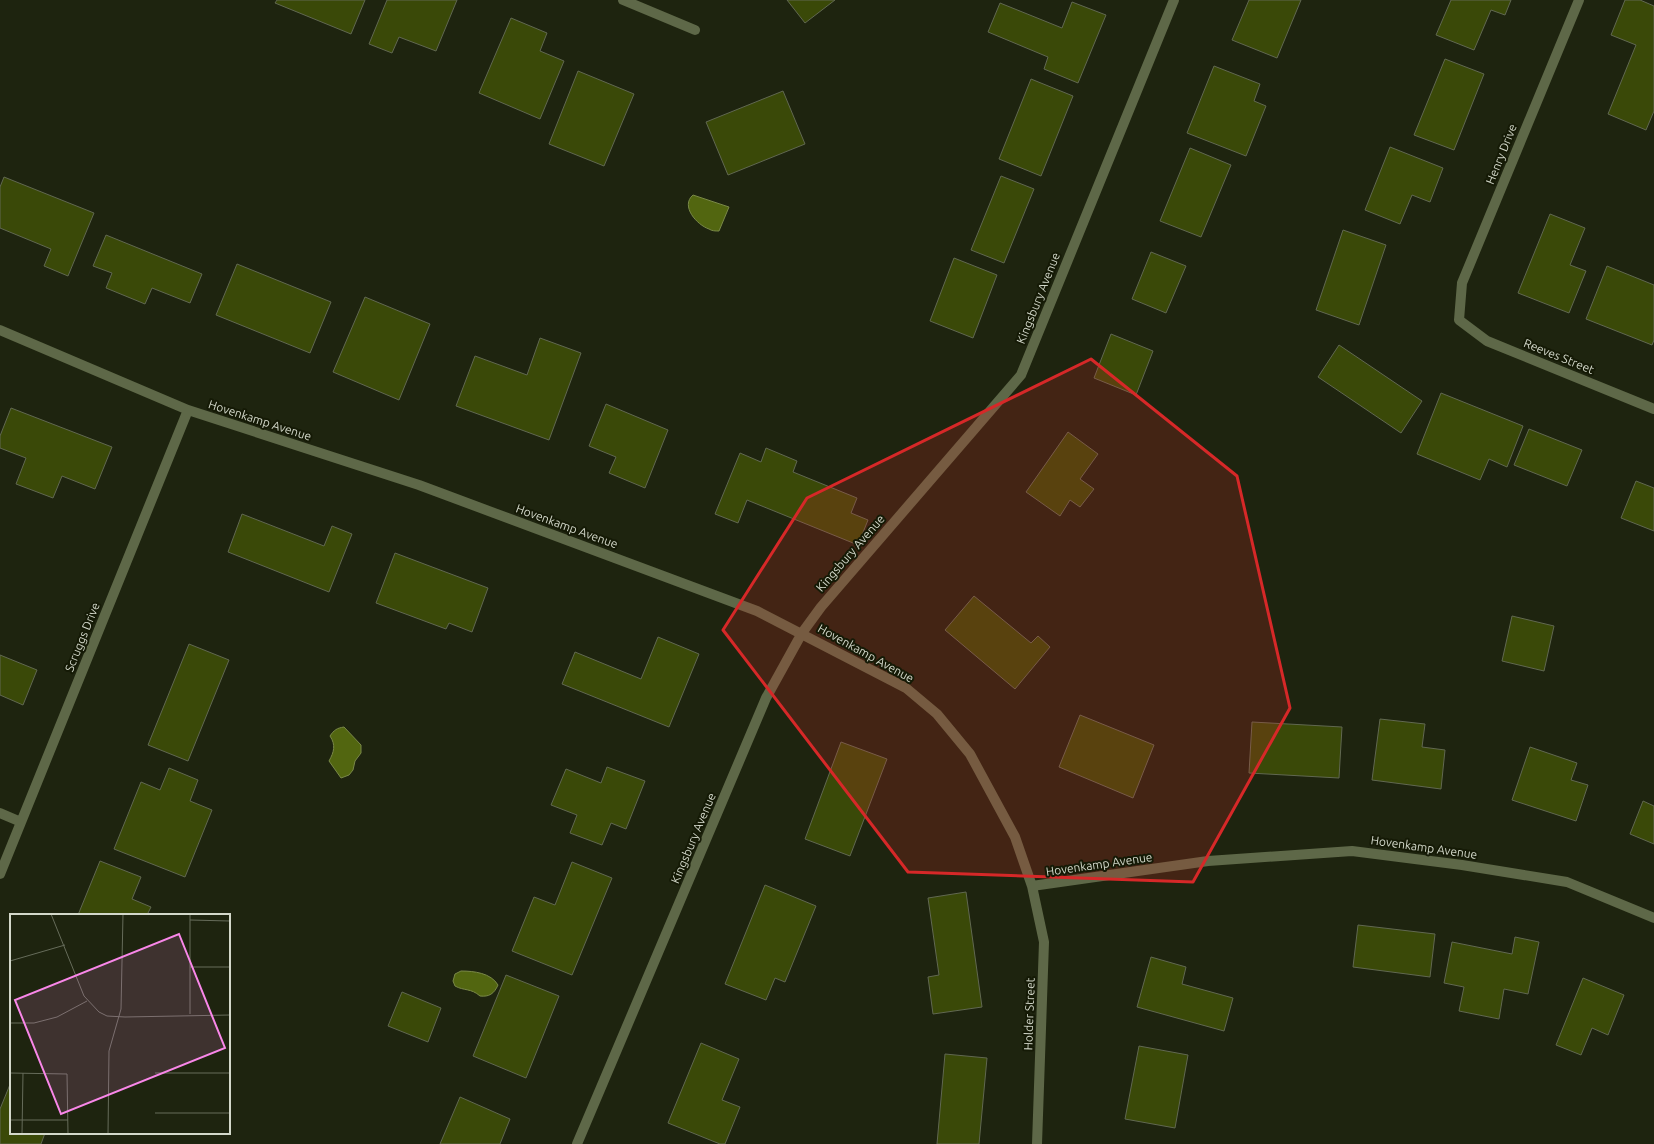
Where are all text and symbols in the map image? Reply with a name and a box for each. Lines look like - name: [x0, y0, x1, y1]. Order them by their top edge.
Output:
- street label: Henry Drive: [1483, 122, 1519, 186]
- street label: Kingsbury Avenue: [1014, 251, 1062, 345]
- street label: Reeves Street: [1522, 336, 1596, 376]
- street label: Hovenkamp Avenue: [207, 397, 313, 443]
- street label: Hovenkamp Avenue: [514, 502, 620, 550]
- street label: Kingsbury Avenue: [813, 512, 887, 594]
- street label: Scruggs Drive: [62, 601, 102, 673]
- street label: Hovenkamp Avenue: [816, 621, 916, 685]
- street label: Kingsbury Avenue: [668, 791, 718, 885]
- street label: Hovenkamp Avenue: [1370, 833, 1478, 861]
- street label: Hovenkamp Avenue: [1045, 850, 1153, 878]
- inset map: [10, 914, 230, 1134]
- street label: Holder Street: [1021, 977, 1037, 1051]

